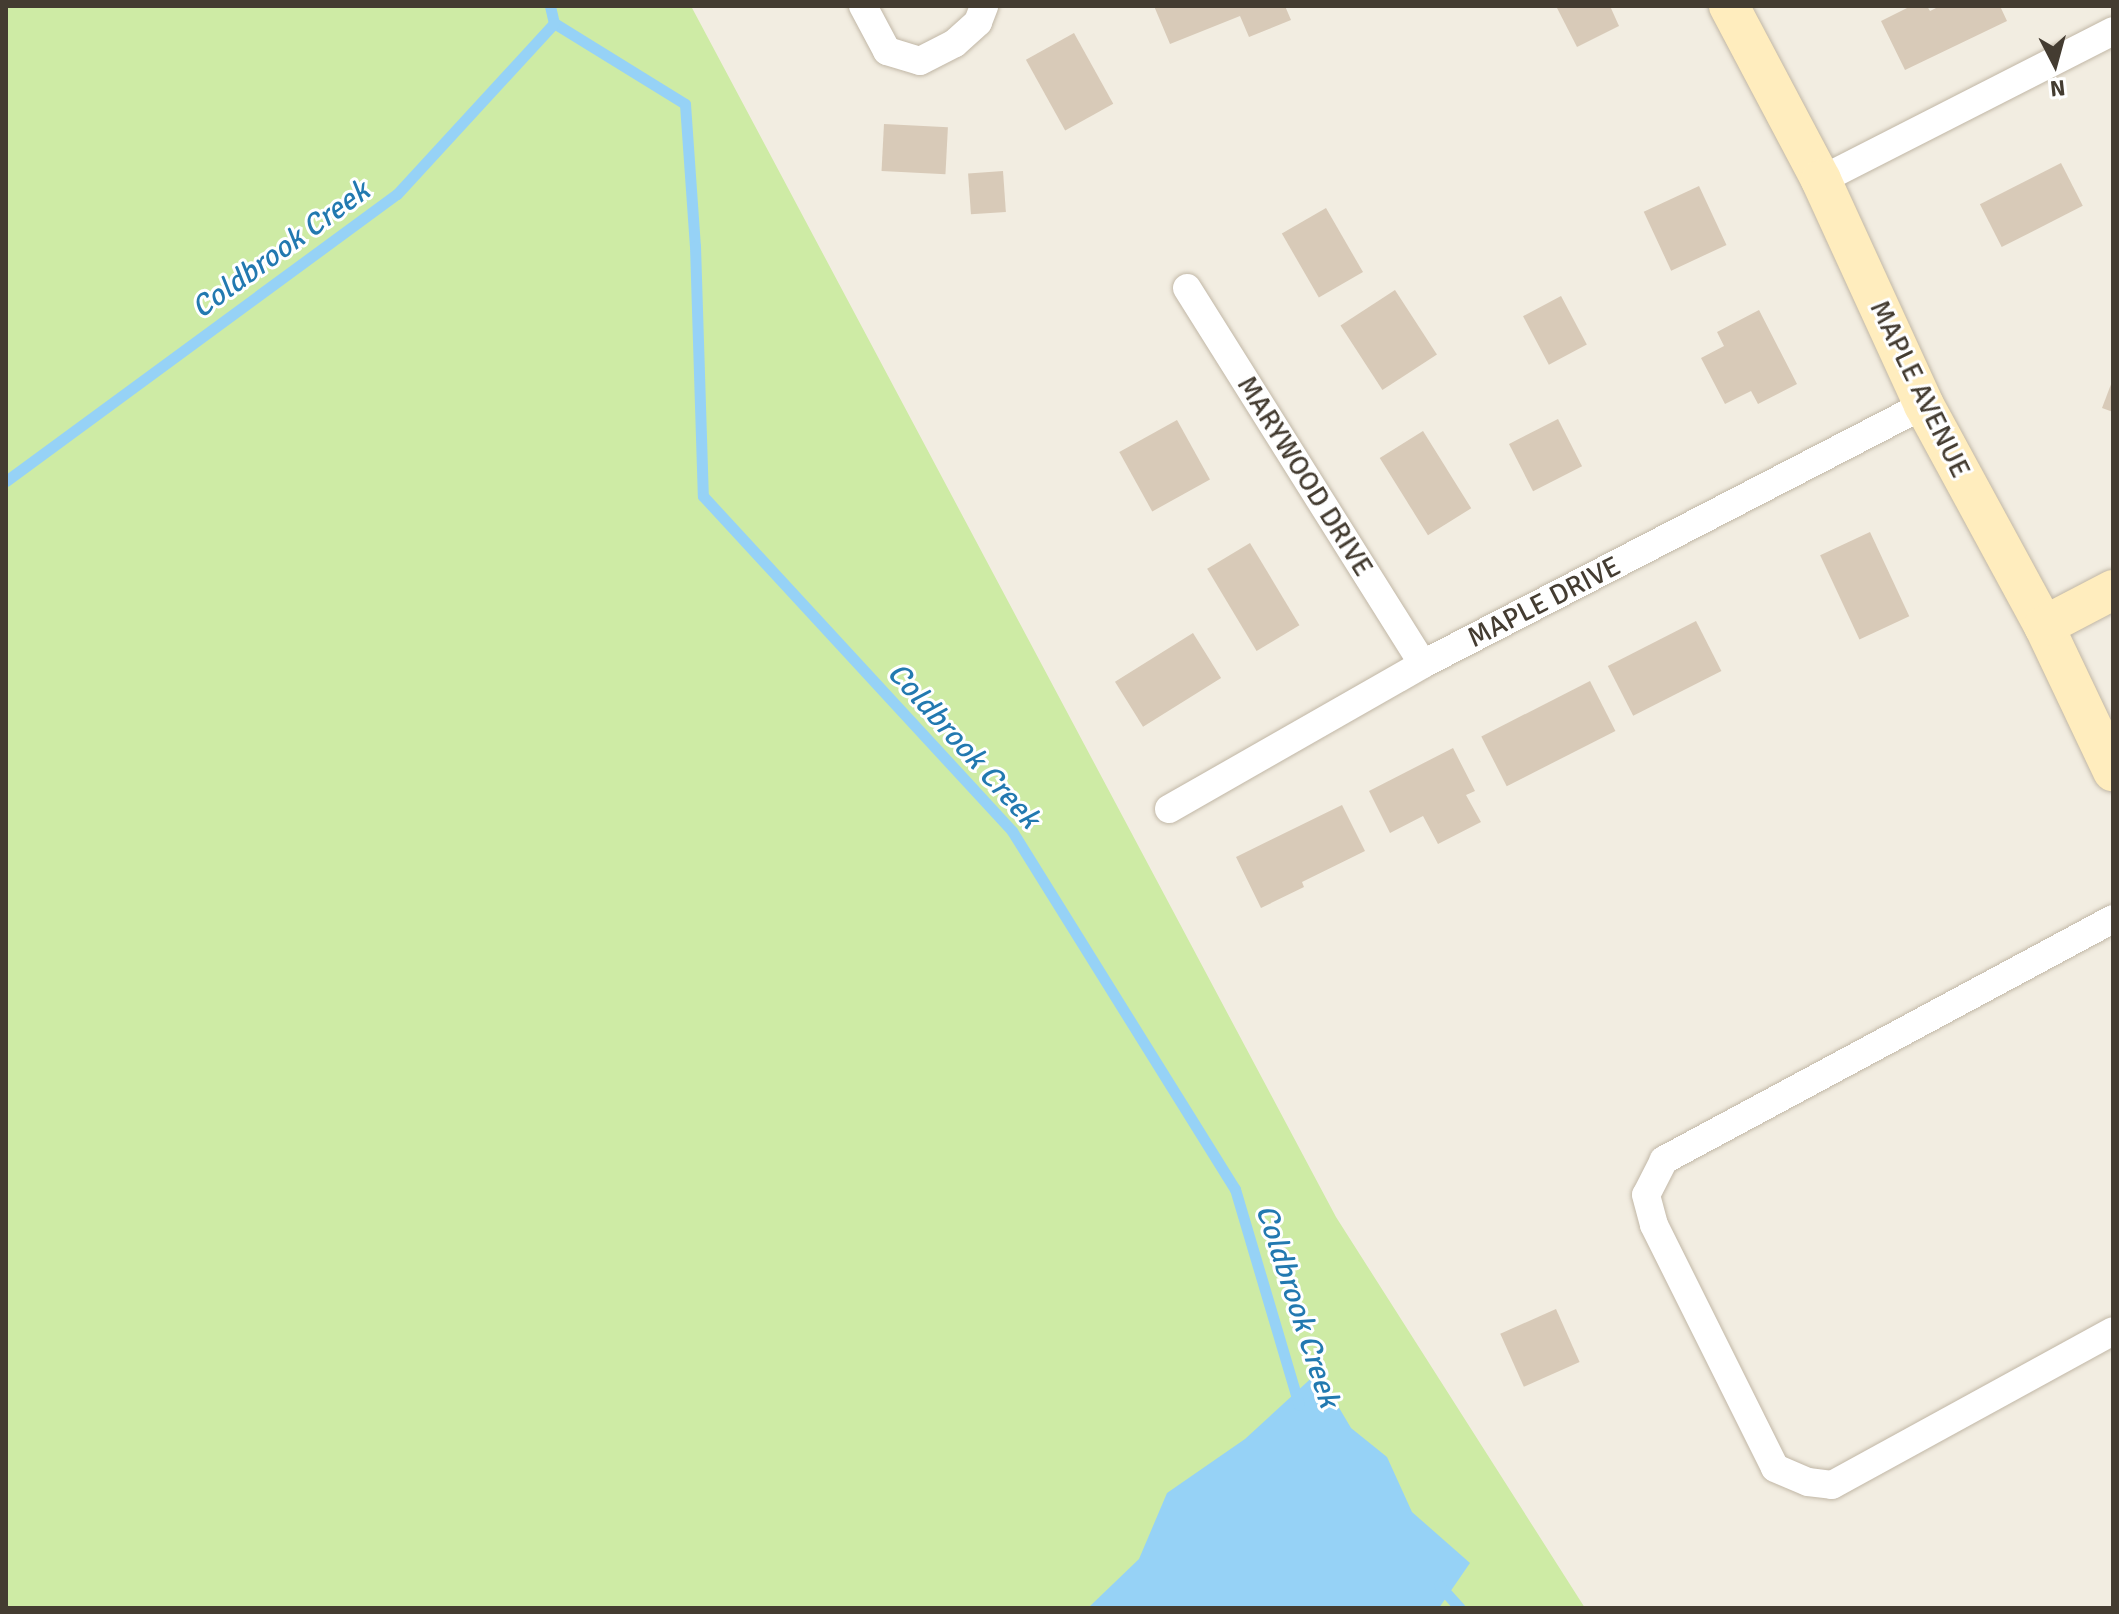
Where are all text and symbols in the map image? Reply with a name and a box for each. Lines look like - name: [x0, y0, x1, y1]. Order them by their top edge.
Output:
- north arrow: [2015, 24, 2095, 104]
- text: N: [2049, 74, 2067, 103]
- water label: Coldbrook Creek: [185, 173, 377, 327]
- street label: MAPLE AVENUE: [1863, 295, 1977, 483]
- street label: MARYWOOD DRIVE: [1230, 370, 1380, 582]
- street label: MAPLE DRIVE: [1462, 549, 1626, 655]
- water label: Coldbrook Creek: [879, 656, 1047, 836]
- water label: Coldbrook Creek: [1247, 1200, 1347, 1412]

